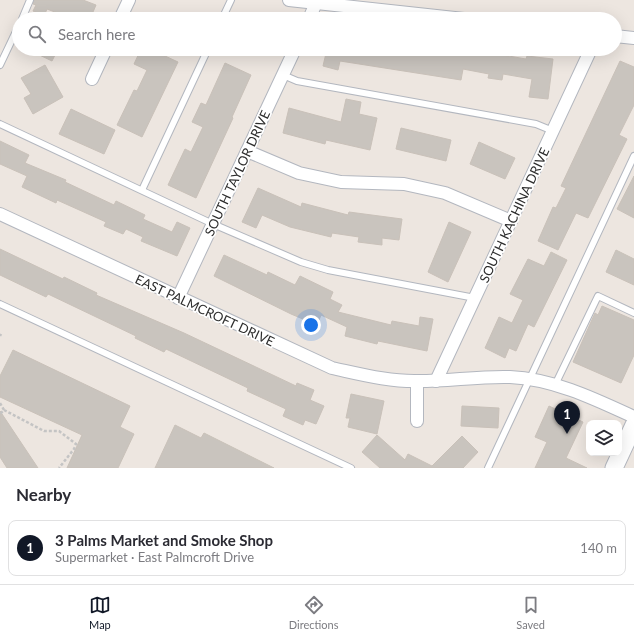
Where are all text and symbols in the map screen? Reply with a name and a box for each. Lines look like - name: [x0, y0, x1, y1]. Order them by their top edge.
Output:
- search box: [12, 12, 622, 56]
- icon: search: [26, 23, 48, 45]
- text: Search here: [58, 25, 135, 43]
- street label: SOUTH TAYLOR DRIVE: [201, 108, 273, 238]
- street label: SOUTH KACHINA DRIVE: [476, 145, 552, 285]
- street label: EAST PALMCROFT DRIVE: [133, 271, 277, 349]
- your location: [301, 315, 321, 335]
- pin: 1: [554, 401, 580, 434]
- map controls: [586, 420, 622, 456]
- button: layers: [586, 420, 622, 456]
- text: Nearby: [16, 484, 71, 505]
- text: 3 Palms Market and Smoke Shop: [55, 531, 273, 549]
- text: 1: [26, 540, 34, 556]
- text: 140 m: [580, 540, 617, 556]
- text: Supermarket · East Palmcroft Drive: [55, 549, 254, 565]
- tab: Map: [89, 594, 111, 631]
- tab: Directions: [289, 594, 338, 631]
- tab: Saved: [516, 594, 545, 631]

